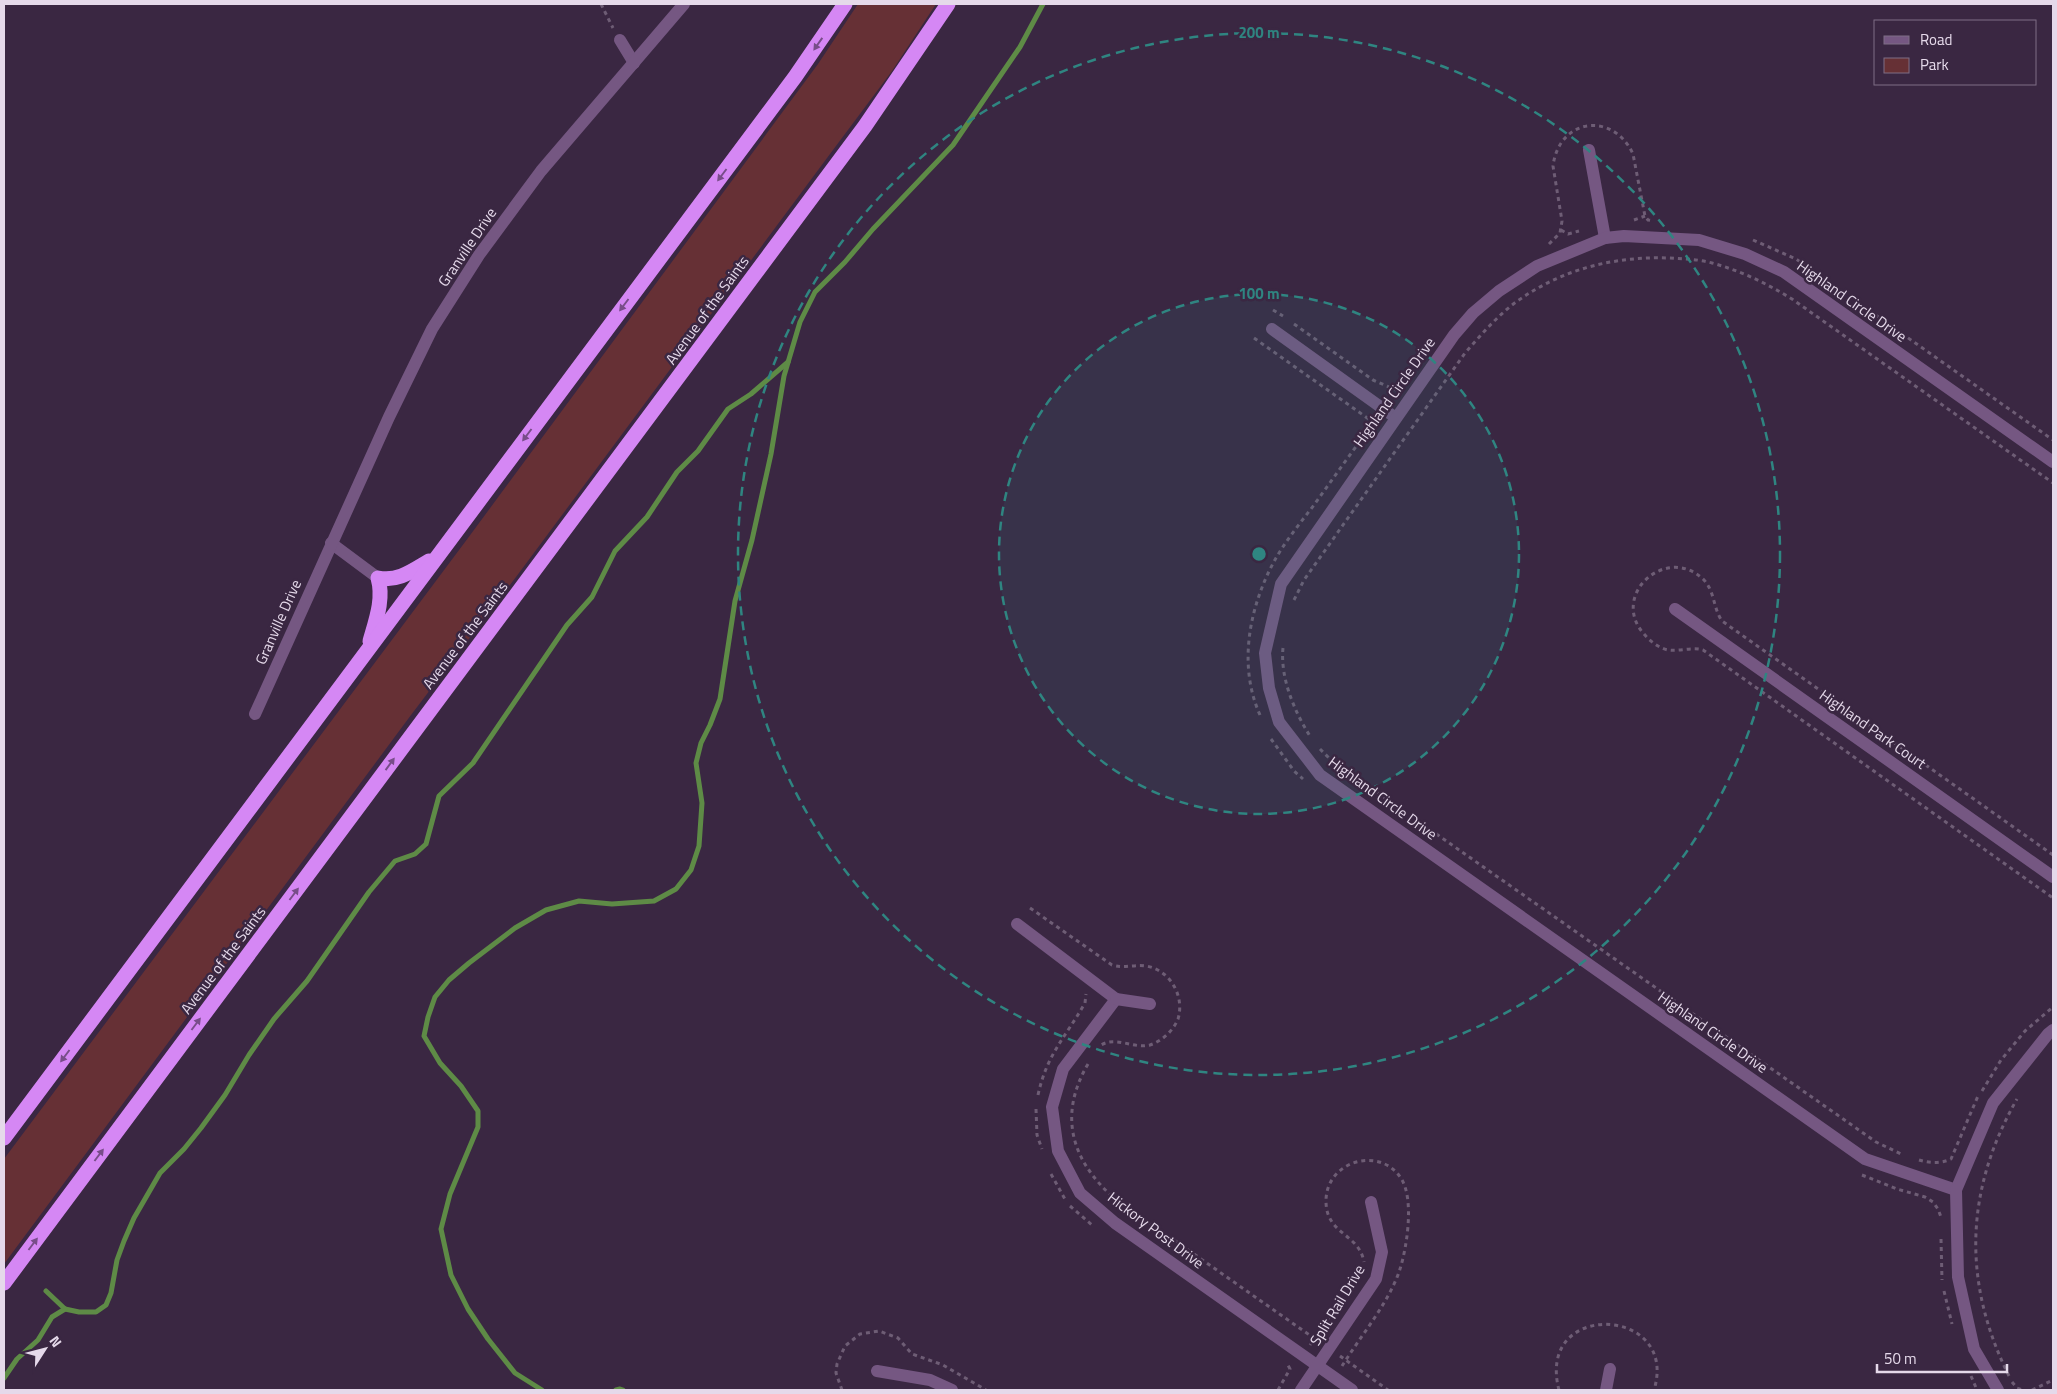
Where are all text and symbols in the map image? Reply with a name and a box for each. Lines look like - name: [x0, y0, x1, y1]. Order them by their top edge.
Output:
- legend: [1874, 20, 2037, 85]
- text: 200 m: [1238, 21, 1280, 44]
- text: Road: [1920, 28, 1952, 51]
- one-way arrow: [813, 37, 823, 51]
- text: Park: [1920, 53, 1949, 76]
- one-way arrow: [716, 168, 727, 181]
- street label: Granville Drive: [432, 203, 502, 291]
- street label: Avenue of the Saints: [660, 251, 754, 369]
- street label: Highland Circle Drive: [1792, 254, 1912, 348]
- text: 100 m: [1238, 282, 1280, 305]
- one-way arrow: [619, 298, 630, 311]
- street label: Highland Circle Drive: [1347, 332, 1441, 452]
- one-way arrow: [522, 428, 532, 442]
- centre of rings: [1250, 545, 1268, 563]
- street label: Granville Drive: [249, 576, 307, 668]
- street label: Avenue of the Saints: [417, 576, 513, 694]
- street label: Highland Park Court: [1815, 683, 1932, 775]
- street label: Highland Circle Drive: [1324, 751, 1442, 845]
- one-way arrow: [385, 757, 395, 771]
- one-way arrow: [288, 888, 299, 901]
- street label: Avenue of the Saints: [175, 901, 271, 1019]
- street label: Highland Circle Drive: [1653, 985, 1773, 1079]
- one-way arrow: [191, 1018, 202, 1031]
- one-way arrow: [60, 1049, 71, 1062]
- one-way arrow: [94, 1148, 104, 1162]
- street label: Hickory Post Drive: [1103, 1186, 1209, 1274]
- one-way arrow: [28, 1237, 38, 1251]
- street label: Split Rail Drive: [1304, 1260, 1370, 1350]
- north arrow: [20, 1324, 70, 1374]
- text: N: [45, 1331, 67, 1351]
- scale bar: [1877, 1342, 2007, 1374]
- text: 50 m: [1884, 1347, 1917, 1370]

